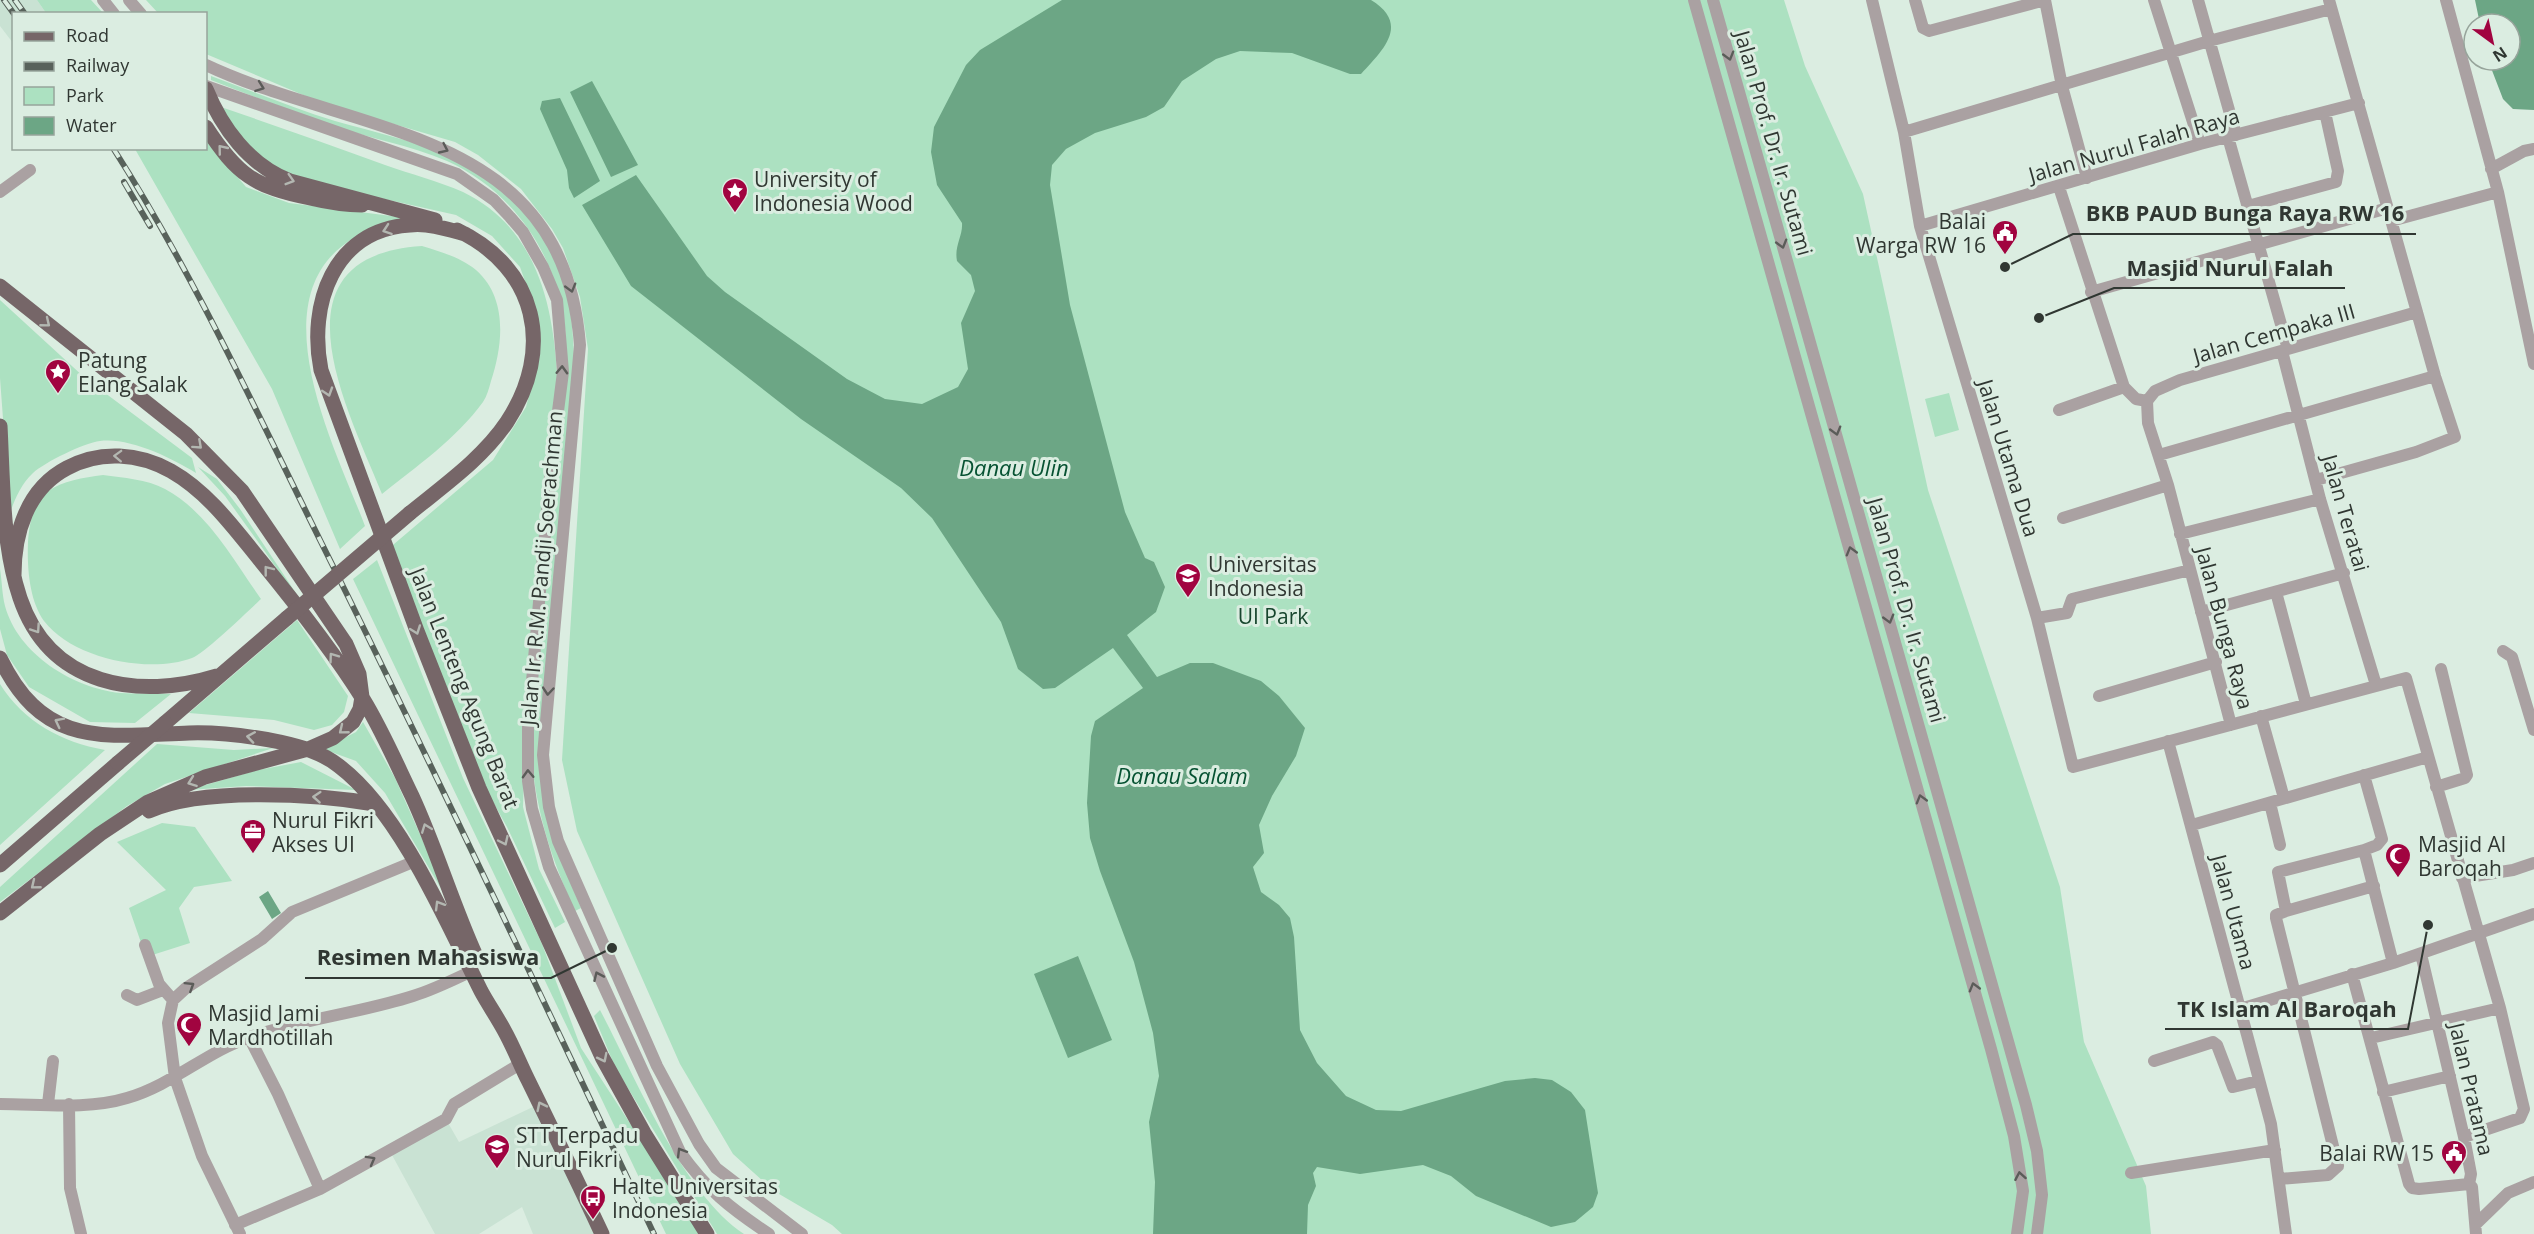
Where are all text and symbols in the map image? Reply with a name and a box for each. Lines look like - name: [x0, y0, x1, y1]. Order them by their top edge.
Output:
- legend: [12, 12, 207, 150]
- north arrow: [2462, 12, 2522, 72]
- text: Road: [66, 23, 109, 47]
- street label: Jalan Prof. Dr. Ir. Sutami: [1728, 25, 1820, 259]
- text: N: [2489, 42, 2512, 67]
- one-way arrow: [1722, 50, 1734, 61]
- text: Railway: [66, 53, 130, 77]
- one-way arrow: [253, 80, 264, 92]
- text: Park: [66, 83, 104, 107]
- street label: Jalan Nurul Falah Raya: [2023, 101, 2243, 189]
- text: Water: [66, 113, 117, 137]
- one-way arrow: [438, 141, 449, 153]
- one-way arrow: [218, 145, 229, 156]
- place label: University of Indonesia Wood: [754, 165, 913, 217]
- one-way arrow: [284, 173, 295, 185]
- place icon: University of Indonesia Wood: [720, 176, 750, 214]
- callout: BKB PAUD Bunga Raya RW 16: [2073, 194, 2416, 234]
- text: BKB PAUD Bunga Raya RW 16: [2086, 197, 2404, 227]
- place label: Balai Warga RW 16: [1856, 207, 1986, 259]
- public building icon: Balai Warga RW 16: [1990, 218, 2020, 256]
- one-way arrow: [382, 223, 393, 236]
- one-way arrow: [1775, 238, 1787, 249]
- callout: Masjid Nurul Falah: [2114, 248, 2345, 288]
- text: Masjid Nurul Falah: [2126, 252, 2334, 282]
- one-way arrow: [564, 282, 576, 293]
- street label: Jalan Cempaka III: [2188, 296, 2358, 370]
- one-way arrow: [39, 315, 50, 326]
- place label: Patung Elang Salak: [78, 346, 188, 398]
- place icon: Patung Elang Salak: [43, 357, 73, 395]
- one-way arrow: [556, 366, 569, 375]
- street label: Jalan Utama Dua: [1971, 374, 2046, 540]
- one-way arrow: [321, 386, 333, 397]
- street label: Jalan Ir. R.M. Pandji Soerachman: [513, 410, 569, 728]
- one-way arrow: [1828, 426, 1841, 436]
- one-way arrow: [191, 438, 201, 449]
- street label: Jalan Teratai: [2315, 449, 2376, 575]
- one-way arrow: [114, 450, 123, 463]
- water label: Danau Ulin: [959, 452, 1069, 482]
- street label: Jalan Prof. Dr. Ir. Sutami: [1861, 492, 1953, 726]
- street label: Jalan Bunga Raya: [2189, 542, 2260, 712]
- one-way arrow: [1846, 546, 1859, 556]
- place label: Universitas Indonesia: [1208, 550, 1317, 602]
- school or university icon: Universitas Indonesia: [1173, 561, 1203, 599]
- street label: Jalan Lenteng Agung Barat: [403, 562, 526, 813]
- one-way arrow: [265, 566, 276, 577]
- park label: UI Park: [1238, 602, 1308, 630]
- one-way arrow: [1882, 613, 1894, 624]
- one-way arrow: [29, 622, 40, 633]
- one-way arrow: [409, 625, 422, 635]
- one-way arrow: [329, 652, 340, 663]
- one-way arrow: [542, 687, 555, 696]
- one-way arrow: [55, 718, 65, 729]
- one-way arrow: [339, 723, 350, 734]
- one-way arrow: [247, 731, 256, 743]
- water label: Danau Salam: [1116, 760, 1248, 790]
- one-way arrow: [521, 769, 534, 778]
- one-way arrow: [187, 775, 198, 788]
- one-way arrow: [312, 790, 321, 803]
- one-way arrow: [1916, 794, 1928, 805]
- place label: Nurul Fikri Akses UI: [272, 806, 374, 858]
- office icon: Nurul Fikri Akses UI: [238, 817, 268, 855]
- one-way arrow: [421, 823, 433, 834]
- place label: Masjid Al Baroqah: [2418, 830, 2506, 882]
- one-way arrow: [496, 834, 508, 845]
- mosque icon: Masjid Al Baroqah: [2383, 841, 2413, 879]
- street label: Jalan Utama: [2205, 849, 2263, 973]
- one-way arrow: [31, 877, 42, 888]
- one-way arrow: [435, 901, 446, 911]
- callout: Resimen Mahasiswa: [305, 938, 551, 978]
- text: Resimen Mahasiswa: [317, 941, 539, 971]
- one-way arrow: [593, 972, 605, 983]
- one-way arrow: [184, 982, 194, 994]
- one-way arrow: [1969, 982, 1981, 993]
- callout: TK Islam Al Baroqah: [2165, 989, 2408, 1029]
- text: TK Islam Al Baroqah: [2177, 993, 2397, 1023]
- place label: Masjid Jami Mardhotillah: [208, 999, 333, 1051]
- mosque icon: Masjid Jami Mardhotillah: [174, 1010, 204, 1048]
- street label: Jalan Pratama: [2443, 1018, 2501, 1158]
- one-way arrow: [595, 1052, 607, 1063]
- one-way arrow: [536, 1101, 548, 1112]
- place label: STT Terpadu Nurul Fikri: [516, 1121, 638, 1173]
- school or university icon: STT Terpadu Nurul Fikri: [482, 1132, 512, 1170]
- public building icon: Balai RW 15: [2439, 1138, 2469, 1176]
- place label: Balai RW 15: [2319, 1139, 2434, 1167]
- one-way arrow: [677, 1148, 689, 1158]
- one-way arrow: [365, 1156, 375, 1168]
- one-way arrow: [2014, 1171, 2027, 1181]
- place label: Halte Universitas Indonesia: [612, 1172, 778, 1224]
- bus stop icon: Halte Universitas Indonesia: [578, 1183, 608, 1221]

